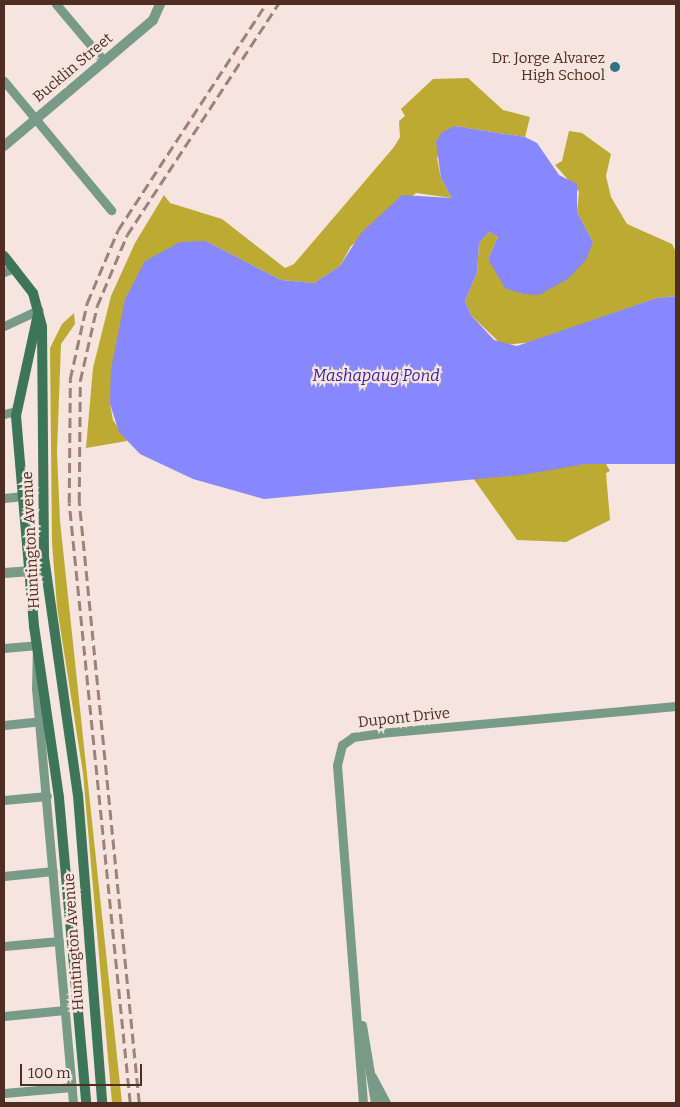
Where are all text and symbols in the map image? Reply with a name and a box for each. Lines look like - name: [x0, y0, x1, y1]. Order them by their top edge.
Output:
- street label: Bucklin Street: [30, 30, 116, 106]
- place label: Dr. Jorge Alvarez High School: [492, 49, 605, 84]
- marker: Dr. Jorge Alvarez High School: [609, 61, 621, 73]
- water label: Mashapaug Pond: [312, 366, 440, 386]
- street label: Huntington Avenue: [18, 471, 44, 609]
- street label: Dupont Drive: [357, 704, 451, 732]
- street label: Huntington Avenue: [60, 873, 88, 1011]
- scale bar: [22, 1054, 145, 1086]
- text: 100 m: [28, 1064, 71, 1082]

